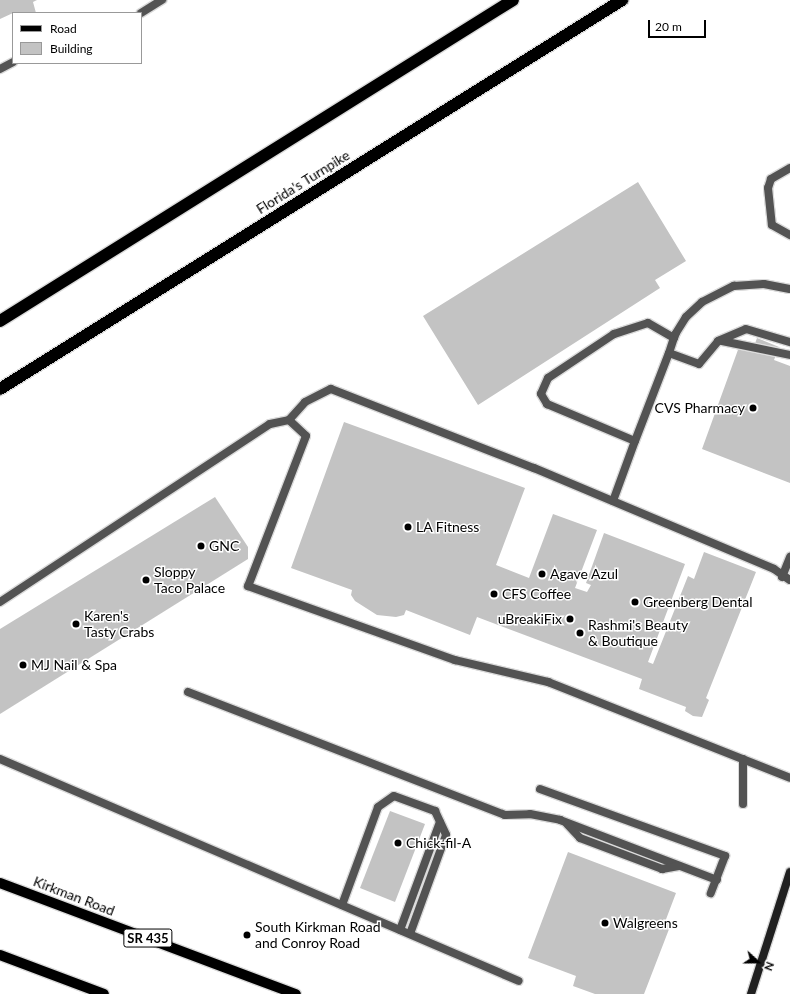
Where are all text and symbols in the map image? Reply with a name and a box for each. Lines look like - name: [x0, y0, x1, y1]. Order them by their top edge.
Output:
- legend: [12, 12, 142, 64]
- scale bar: [650, 12, 708, 38]
- text: 20 m: [655, 19, 682, 34]
- text: Road: [50, 21, 77, 36]
- text: Building: [50, 41, 93, 56]
- street label: Florida's Turnpike: [253, 146, 353, 218]
- place label: CVS Pharmacy: [655, 400, 745, 416]
- marker: CVS Pharmacy: [748, 403, 758, 413]
- place label: LA Fitness: [416, 519, 480, 535]
- marker: LA Fitness: [403, 522, 413, 532]
- place label: GNC: [209, 538, 239, 554]
- marker: GNC: [196, 541, 206, 551]
- place label: Sloppy Taco Palace: [154, 564, 225, 596]
- place label: Agave Azul: [550, 566, 618, 582]
- marker: Agave Azul: [537, 569, 547, 579]
- marker: Sloppy Taco Palace: [141, 575, 151, 585]
- place label: CFS Coffee: [502, 586, 571, 602]
- marker: CFS Coffee: [489, 589, 499, 599]
- place label: Greenberg Dental: [643, 594, 752, 610]
- marker: Greenberg Dental: [630, 597, 640, 607]
- place label: Karen's Tasty Crabs: [84, 608, 155, 640]
- place label: uBreakiFix: [498, 611, 562, 627]
- marker: uBreakiFix: [565, 614, 575, 624]
- place label: Rashmi's Beauty & Boutique: [588, 617, 688, 650]
- marker: Karen's Tasty Crabs: [71, 619, 81, 629]
- marker: Rashmi's Beauty & Boutique: [575, 628, 585, 638]
- place label: MJ Nail & Spa: [31, 657, 117, 673]
- marker: MJ Nail & Spa: [18, 660, 28, 670]
- place label: Chick-fil-A: [406, 835, 471, 851]
- marker: Chick-fil-A: [393, 838, 403, 848]
- street label: Kirkman Road: [31, 873, 117, 919]
- place label: Walgreens: [613, 915, 678, 931]
- marker: Walgreens: [600, 918, 610, 928]
- place label: South Kirkman Road and Conroy Road: [255, 919, 380, 952]
- road number: SR 435: [123, 927, 173, 949]
- marker: South Kirkman Road and Conroy Road: [242, 930, 252, 940]
- north arrow: [738, 942, 778, 982]
- text: N: [762, 960, 777, 973]

